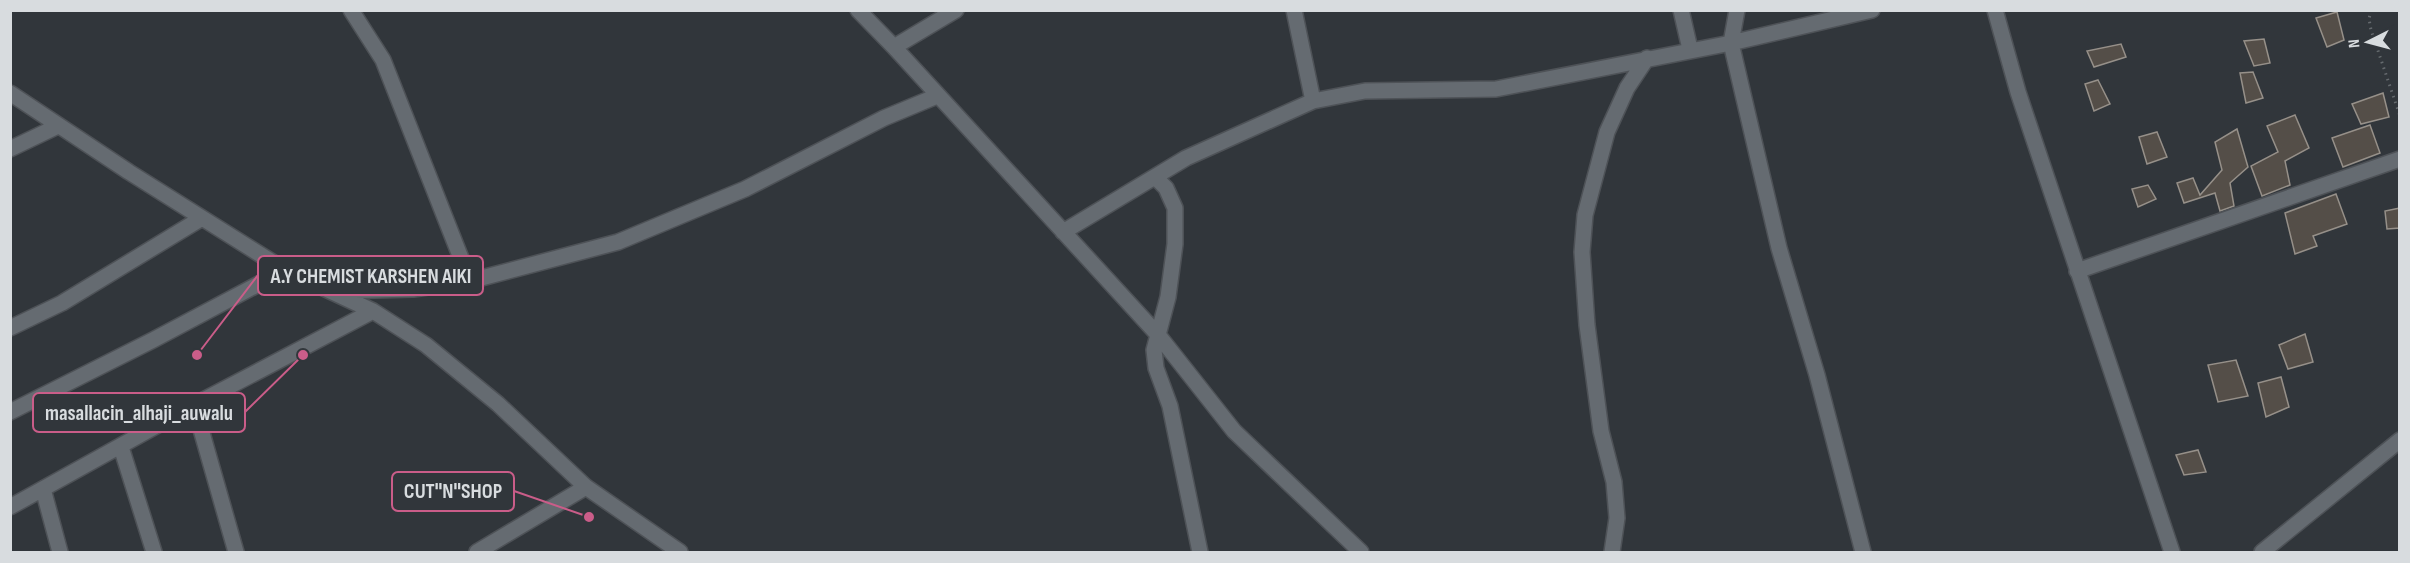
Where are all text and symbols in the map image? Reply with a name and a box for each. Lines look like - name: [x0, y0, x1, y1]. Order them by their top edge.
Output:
- north arrow: [2338, 12, 2398, 72]
- text: N: [2345, 38, 2364, 49]
- callout: A.Y CHEMIST KARSHEN AIKI: [258, 256, 483, 295]
- text: A.Y CHEMIST KARSHEN AIKI: [270, 264, 472, 289]
- callout: masallacin_alhaji_auwalu: [33, 393, 245, 432]
- text: masallacin_alhaji_auwalu: [45, 401, 233, 426]
- callout: CUT''N''SHOP: [392, 472, 514, 511]
- text: CUT''N''SHOP: [404, 479, 502, 504]

